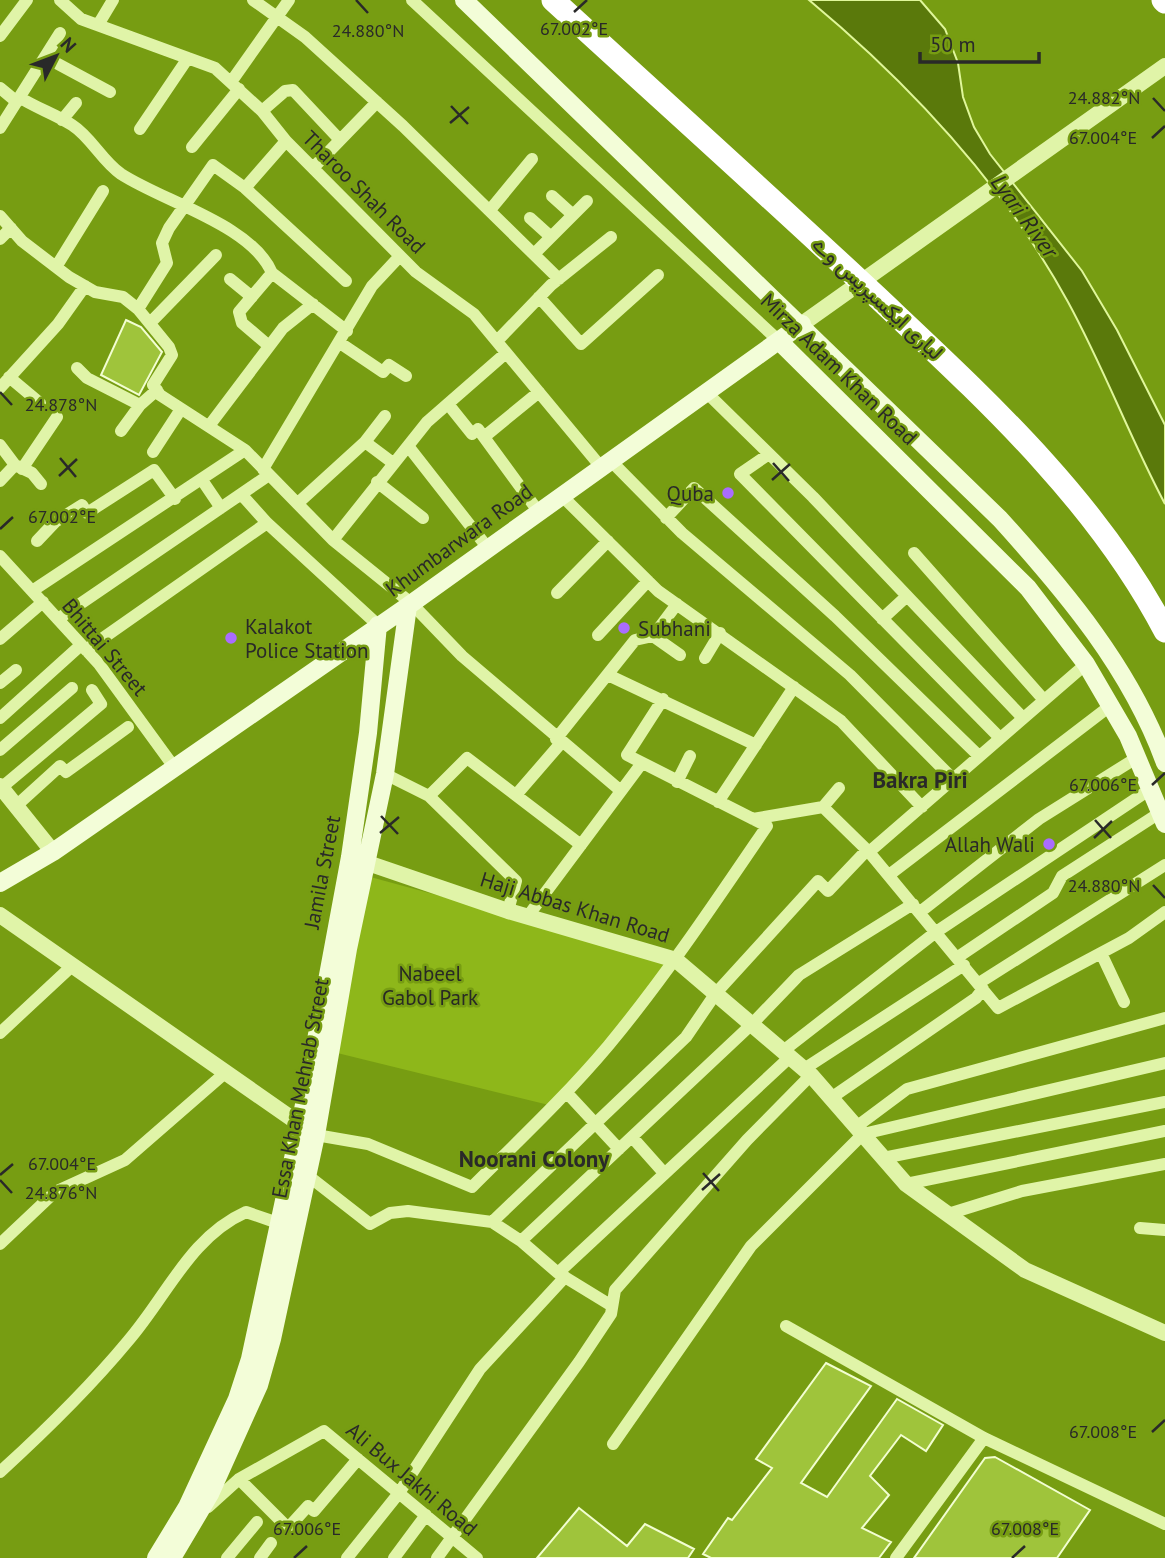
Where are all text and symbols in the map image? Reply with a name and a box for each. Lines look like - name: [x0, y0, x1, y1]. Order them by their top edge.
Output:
- text: 67.002°E: [540, 17, 608, 40]
- text: 24.880°N: [332, 19, 404, 42]
- north arrow: [21, 21, 91, 91]
- scale bar: [920, 21, 1039, 65]
- text: 50 m: [930, 31, 976, 58]
- text: N: [56, 32, 82, 57]
- text: 24.882°N: [1068, 86, 1140, 109]
- street label: Tharoo Shah Road: [297, 125, 431, 259]
- text: 67.004°E: [1069, 126, 1137, 149]
- water label: Lyari River: [985, 169, 1066, 265]
- street label: لیاری ایکسپریس وے: [806, 230, 949, 366]
- street label: Mirza Adam Khan Road: [755, 287, 923, 451]
- text: 24.878°N: [25, 393, 97, 416]
- street label: Khumbarwara Road: [380, 478, 538, 602]
- place label: Quba: [667, 480, 714, 507]
- marker: Quba: [720, 485, 736, 501]
- text: 67.002°E: [28, 505, 96, 528]
- street label: Bhittai Street: [56, 593, 154, 701]
- place label: Kalakot Police Station: [245, 613, 368, 664]
- place label: Subhani: [638, 615, 711, 642]
- marker: Subhani: [616, 620, 632, 636]
- marker: Kalakot Police Station: [223, 630, 239, 646]
- district label: Bakra Piri: [872, 765, 968, 794]
- text: 67.006°E: [1069, 773, 1137, 796]
- street label: Jamila Street: [298, 813, 346, 932]
- place label: Allah Wali: [945, 831, 1035, 858]
- marker: Allah Wali: [1041, 836, 1057, 852]
- street label: Haji Abbas Khan Road: [477, 865, 673, 949]
- text: 24.880°N: [1068, 874, 1140, 897]
- park label: Nabeel Gabol Park: [382, 960, 478, 1011]
- street label: Essa Khan Mehrab Street: [265, 976, 335, 1200]
- district label: Noorani Colony: [459, 1144, 610, 1173]
- text: 67.004°E: [28, 1152, 96, 1175]
- text: 24.876°N: [25, 1181, 97, 1204]
- street label: Ali Bux Jakhi Road: [341, 1416, 483, 1542]
- text: 67.008°E: [1069, 1420, 1137, 1443]
- text: 67.006°E: [273, 1517, 341, 1540]
- text: 67.008°E: [991, 1517, 1059, 1540]

